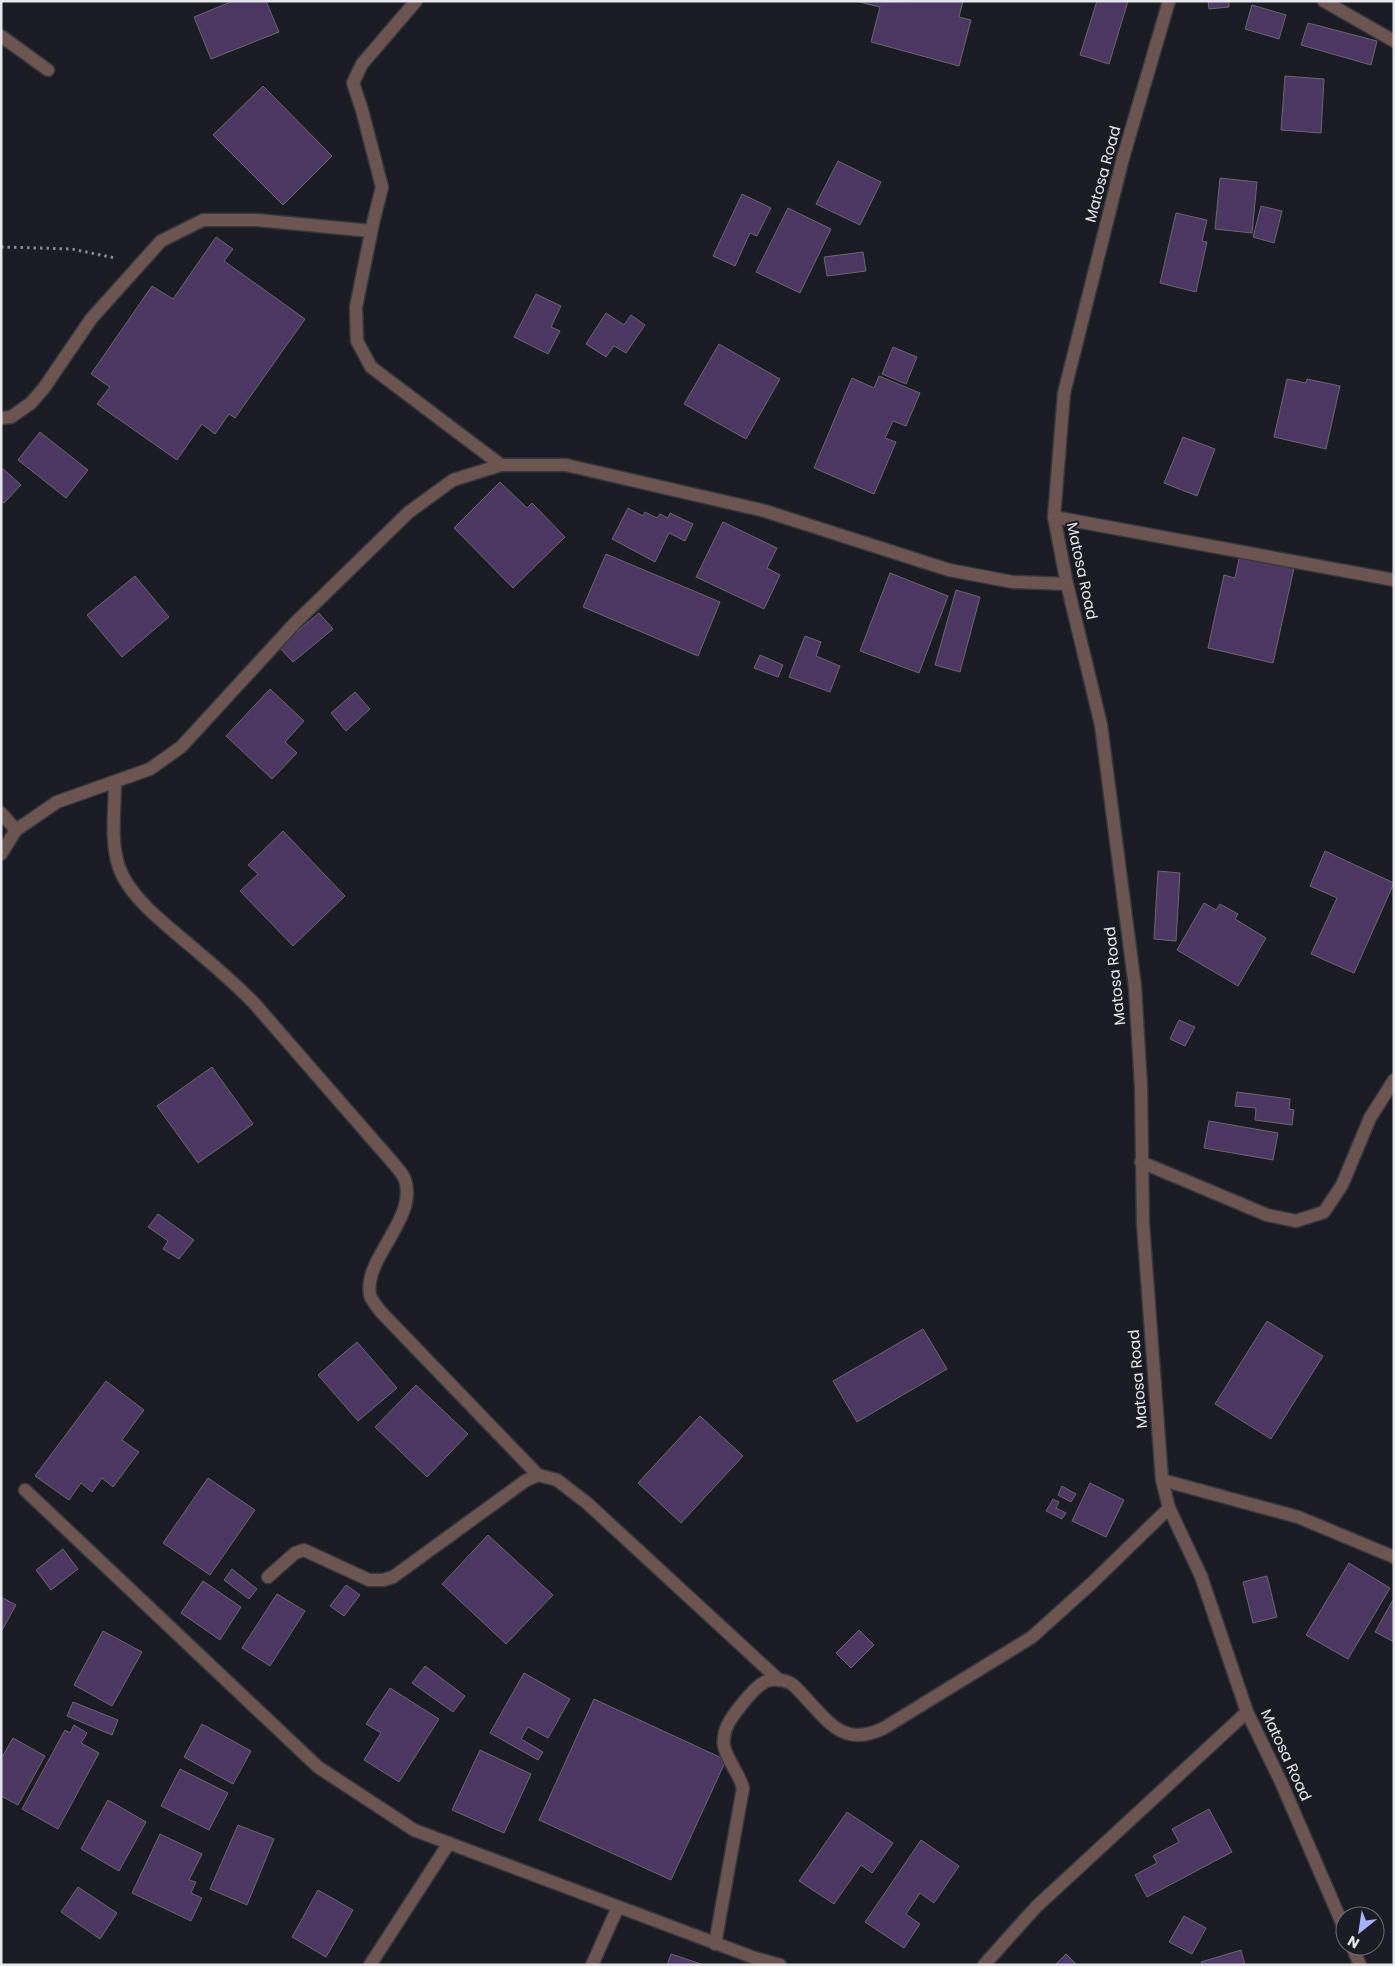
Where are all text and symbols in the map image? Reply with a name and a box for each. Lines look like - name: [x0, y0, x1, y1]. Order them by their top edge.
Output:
- street label: Matosa Road: [1080, 123, 1125, 224]
- street label: Matosa Road: [1062, 520, 1103, 622]
- street label: Matosa Road: [1099, 926, 1130, 1026]
- street label: Matosa Road: [1123, 1329, 1152, 1429]
- street label: Matosa Road: [1256, 1705, 1317, 1804]
- north arrow: [1335, 1906, 1385, 1956]
- text: N: [1344, 1931, 1363, 1954]

